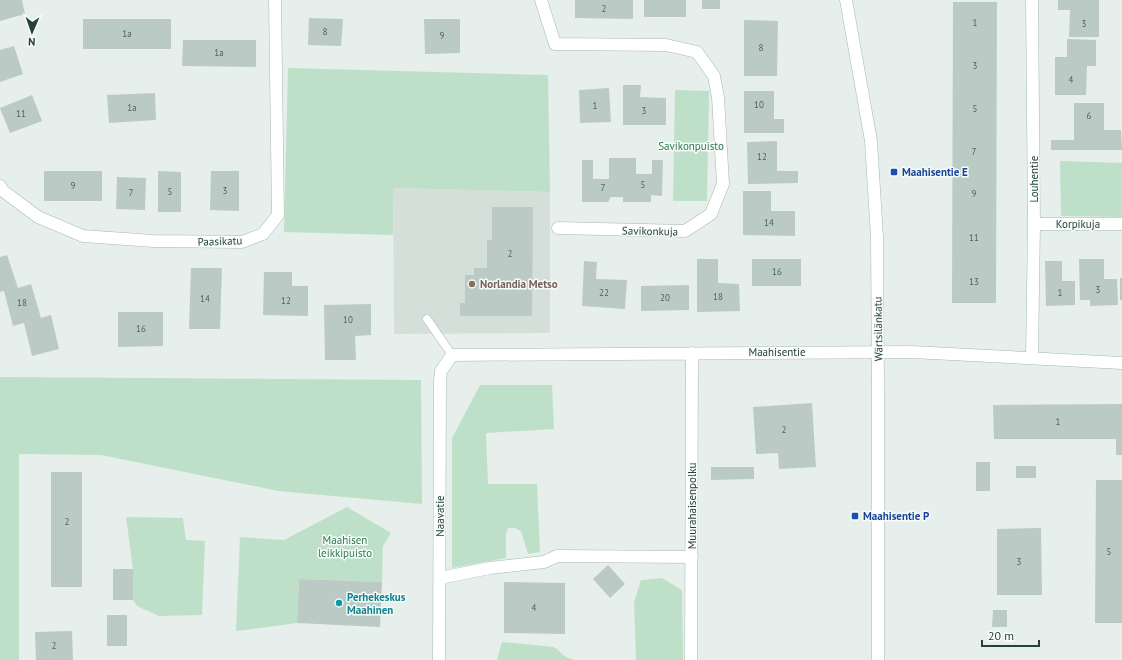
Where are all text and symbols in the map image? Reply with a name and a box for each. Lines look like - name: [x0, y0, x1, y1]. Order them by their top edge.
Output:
- house number: 2: [602, 3, 607, 14]
- north arrow: [12, 12, 52, 52]
- house number: 1: [973, 17, 978, 28]
- house number: 3: [1082, 18, 1087, 29]
- house number: 8: [323, 26, 328, 37]
- house number: 1a: [122, 28, 132, 39]
- house number: 9: [440, 30, 445, 41]
- text: N: [28, 35, 36, 49]
- house number: 8: [759, 42, 764, 53]
- house number: 1a: [214, 47, 224, 58]
- house number: 3: [973, 60, 978, 71]
- house number: 4: [1069, 74, 1074, 85]
- house number: 10: [754, 99, 764, 110]
- house number: 1: [593, 100, 598, 111]
- house number: 1a: [127, 102, 137, 113]
- house number: 5: [973, 103, 978, 114]
- house number: 3: [642, 105, 647, 116]
- house number: 11: [16, 108, 26, 119]
- house number: 6: [1087, 110, 1092, 121]
- park label: Savikonpuisto: [658, 139, 724, 153]
- house number: 7: [972, 146, 977, 157]
- house number: 12: [757, 151, 767, 162]
- street label: Louhentie: [1027, 155, 1041, 202]
- place label: Maahisentie E: [902, 165, 968, 179]
- marker: Maahisentie E: [889, 167, 899, 177]
- house number: 5: [641, 179, 646, 190]
- house number: 9: [71, 180, 76, 191]
- house number: 7: [601, 182, 606, 193]
- house number: 3: [223, 185, 228, 196]
- house number: 5: [168, 186, 173, 197]
- house number: 7: [129, 187, 134, 198]
- house number: 9: [972, 188, 977, 199]
- house number: 14: [764, 217, 774, 228]
- street label: Korpikuja: [1056, 217, 1100, 231]
- street label: Savikonkuja: [622, 224, 678, 238]
- house number: 11: [969, 232, 979, 243]
- street label: Paasikatu: [197, 233, 243, 249]
- house number: 2: [508, 248, 513, 259]
- house number: 16: [772, 266, 782, 277]
- house number: 13: [969, 276, 979, 287]
- place label: Norlandia Metso: [480, 277, 558, 291]
- marker: Norlandia Metso: [467, 279, 477, 289]
- house number: 3: [1096, 284, 1101, 295]
- house number: 22: [599, 287, 609, 298]
- house number: 1: [1058, 287, 1063, 298]
- house number: 18: [713, 291, 723, 302]
- house number: 20: [660, 292, 670, 303]
- house number: 14: [200, 293, 210, 304]
- house number: 12: [281, 295, 291, 306]
- street label: Wärtsilänkatu: [870, 296, 886, 361]
- house number: 18: [17, 297, 27, 308]
- house number: 10: [343, 314, 353, 325]
- house number: 16: [136, 323, 146, 334]
- street label: Maahisentie: [748, 345, 806, 359]
- house number: 1: [1056, 416, 1061, 427]
- house number: 2: [782, 424, 787, 435]
- street label: Muurahaisenpolku: [685, 463, 699, 549]
- street label: Naavatie: [433, 495, 447, 537]
- place label: Maahisentie P: [863, 509, 930, 523]
- marker: Maahisentie P: [850, 511, 860, 521]
- house number: 2: [65, 516, 70, 527]
- park label: Maahisen leikkipuisto: [318, 533, 372, 560]
- house number: 5: [1107, 546, 1112, 557]
- house number: 3: [1017, 556, 1022, 567]
- place label: Perhekeskus Maahinen: [347, 590, 406, 617]
- marker: Perhekeskus Maahinen: [334, 598, 344, 608]
- house number: 4: [532, 602, 537, 613]
- scale bar: [982, 622, 1039, 648]
- text: 20 m: [988, 628, 1014, 643]
- house number: 2: [52, 640, 57, 651]

